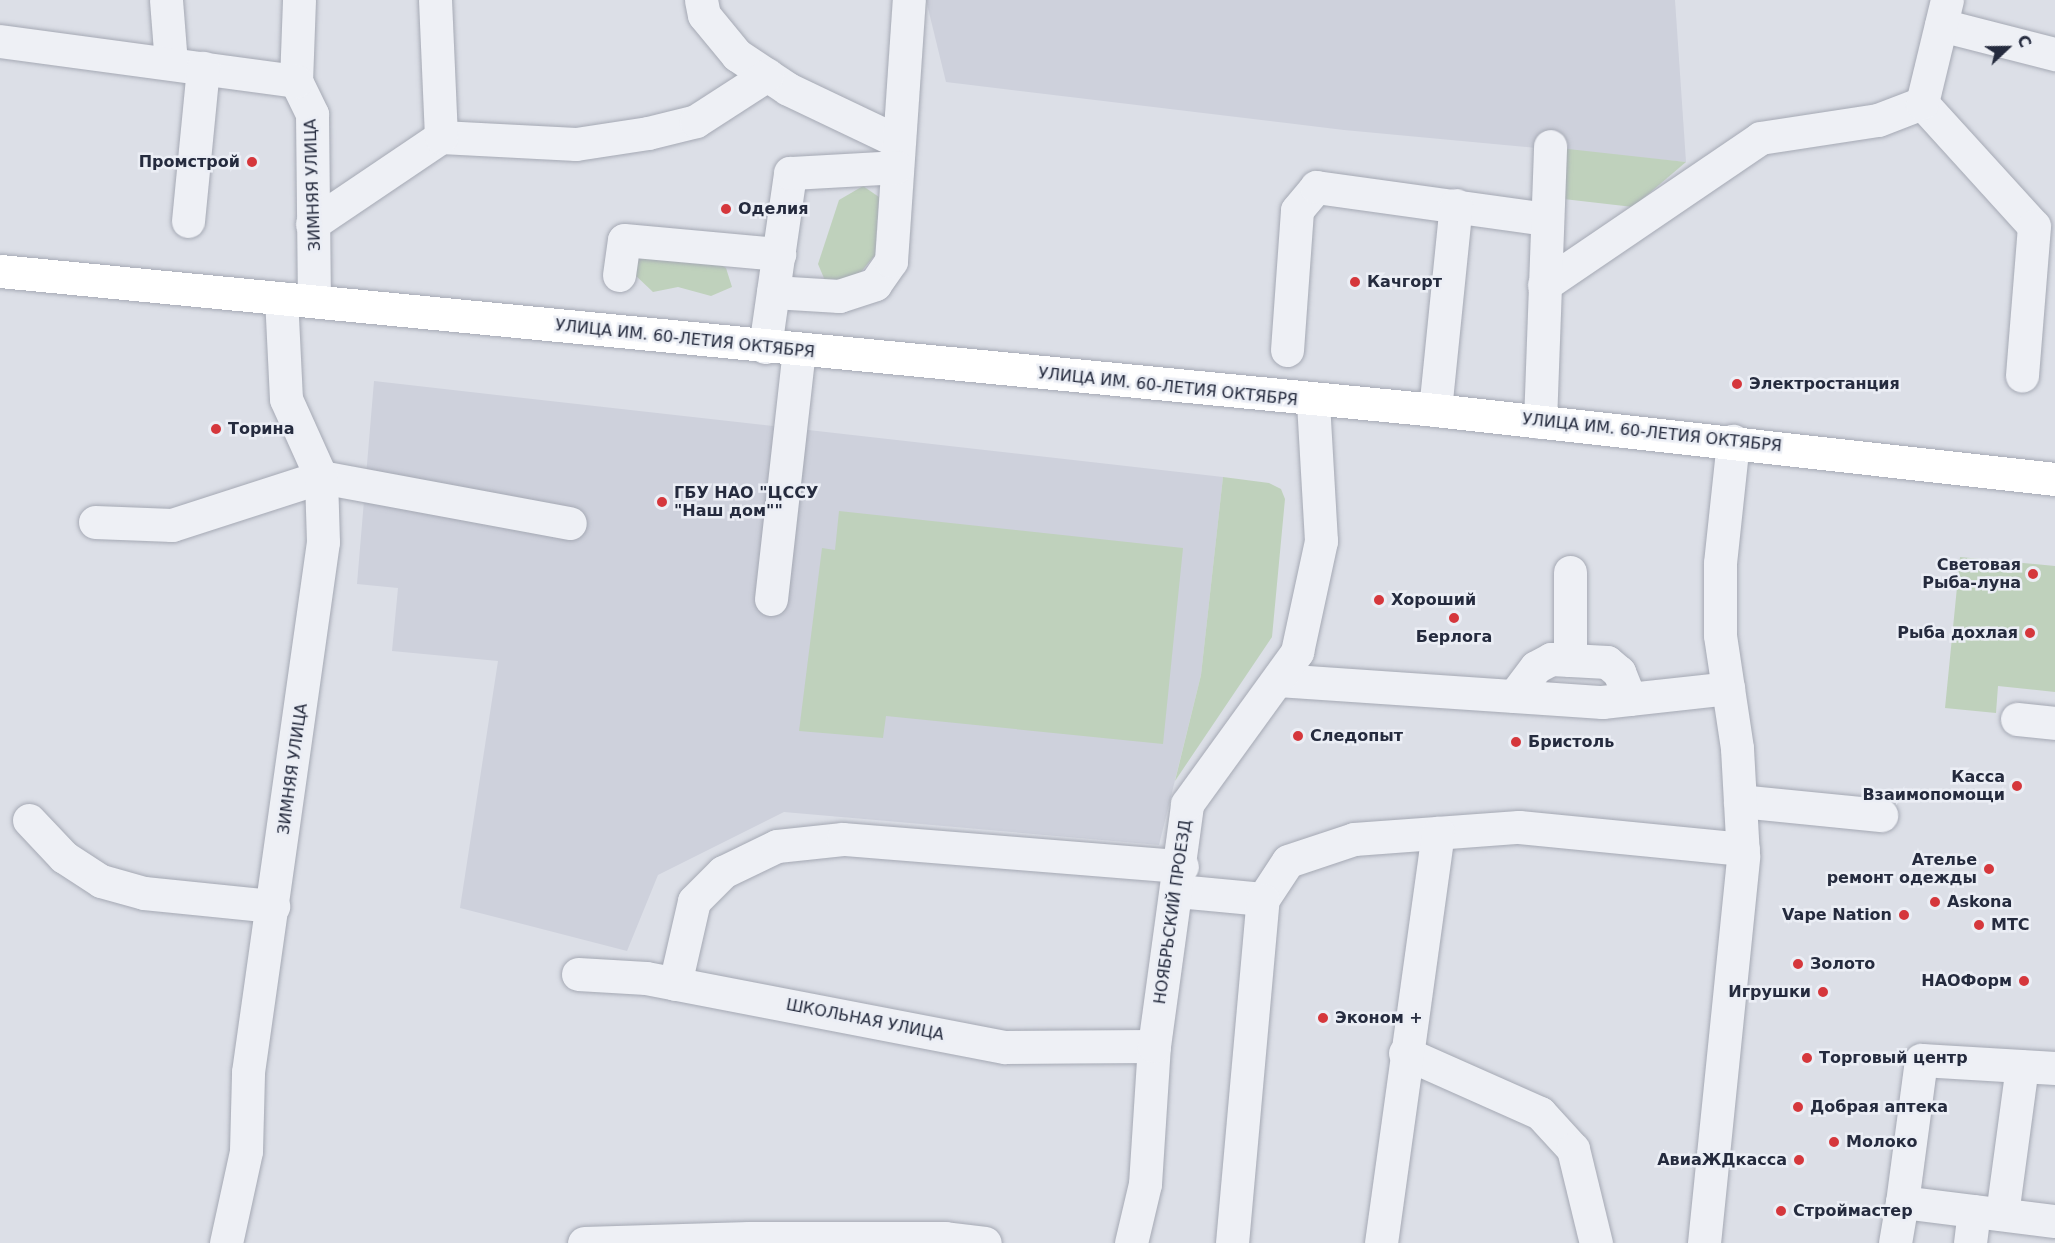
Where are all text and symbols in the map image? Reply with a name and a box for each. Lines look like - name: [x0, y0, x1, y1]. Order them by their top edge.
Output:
- north arrow: [1977, 18, 2037, 78]
- text: С: [2013, 32, 2035, 50]
- street label: ЗИМНЯЯ УЛИЦА: [301, 118, 325, 252]
- place label: Промстрой: [139, 152, 240, 172]
- marker: Промстрой: [245, 155, 259, 169]
- place label: Оделия: [738, 199, 809, 219]
- marker: Оделия: [719, 202, 733, 216]
- place label: Качгорт: [1367, 272, 1442, 292]
- marker: Качгорт: [1348, 275, 1362, 289]
- street label: УЛИЦА ИМ. 60-ЛЕТИЯ ОКТЯБРЯ: [554, 316, 816, 362]
- street label: УЛИЦА ИМ. 60-ЛЕТИЯ ОКТЯБРЯ: [1037, 364, 1299, 410]
- place label: Электростанция: [1749, 374, 1900, 394]
- marker: Электростанция: [1730, 377, 1744, 391]
- street label: УЛИЦА ИМ. 60-ЛЕТИЯ ОКТЯБРЯ: [1521, 410, 1783, 456]
- place label: Торина: [228, 419, 294, 439]
- marker: Торина: [209, 422, 223, 436]
- place label: ГБУ НАО "ЦССУ "Наш дом"": [674, 483, 818, 521]
- marker: ГБУ НАО "ЦССУ "Наш дом"": [655, 495, 669, 509]
- place label: Световая Рыба-луна: [1922, 555, 2021, 593]
- marker: Световая Рыба-луна: [2026, 567, 2040, 581]
- place label: Хороший: [1391, 590, 1476, 610]
- marker: Хороший: [1372, 593, 1386, 607]
- marker: Берлога: [1447, 611, 1461, 625]
- place label: Рыба дохлая: [1897, 623, 2018, 643]
- marker: Рыба дохлая: [2023, 626, 2037, 640]
- place label: Берлога: [1416, 627, 1492, 647]
- street label: ЗИМНЯЯ УЛИЦА: [274, 702, 312, 836]
- place label: Следопыт: [1310, 726, 1403, 746]
- marker: Следопыт: [1291, 729, 1305, 743]
- place label: Бристоль: [1528, 732, 1614, 752]
- marker: Бристоль: [1509, 735, 1523, 749]
- place label: Касса Взаимопомощи: [1862, 767, 2005, 805]
- marker: Касса Взаимопомощи: [2010, 779, 2024, 793]
- street label: НОЯБРЬСКИЙ ПРОЕЗД: [1151, 819, 1195, 1005]
- place label: Ателье ремонт одежды: [1827, 850, 1977, 888]
- marker: Ателье ремонт одежды: [1982, 862, 1996, 876]
- place label: Askona: [1947, 892, 2012, 912]
- marker: Askona: [1928, 895, 1942, 909]
- place label: Vape Nation: [1782, 905, 1892, 925]
- marker: Vape Nation: [1897, 908, 1911, 922]
- place label: МТС: [1991, 915, 2030, 935]
- marker: МТС: [1972, 918, 1986, 932]
- place label: Золото: [1810, 954, 1875, 974]
- marker: Золото: [1791, 957, 1805, 971]
- place label: НАОФорм: [1921, 971, 2012, 991]
- marker: НАОФорм: [2017, 974, 2031, 988]
- place label: Игрушки: [1728, 982, 1811, 1002]
- marker: Игрушки: [1816, 985, 1830, 999]
- street label: ШКОЛЬНАЯ УЛИЦА: [784, 995, 946, 1045]
- place label: Эконом +: [1335, 1008, 1423, 1028]
- marker: Эконом +: [1316, 1011, 1330, 1025]
- place label: Торговый центр: [1819, 1048, 1968, 1068]
- marker: Торговый центр: [1800, 1051, 1814, 1065]
- place label: Добрая аптека: [1810, 1097, 1948, 1117]
- marker: Добрая аптека: [1791, 1100, 1805, 1114]
- place label: Молоко: [1846, 1132, 1917, 1152]
- marker: Молоко: [1827, 1135, 1841, 1149]
- place label: АвиаЖДкасса: [1657, 1150, 1787, 1170]
- marker: АвиаЖДкасса: [1792, 1153, 1806, 1167]
- place label: Строймастер: [1793, 1201, 1913, 1221]
- marker: Строймастер: [1774, 1204, 1788, 1218]

